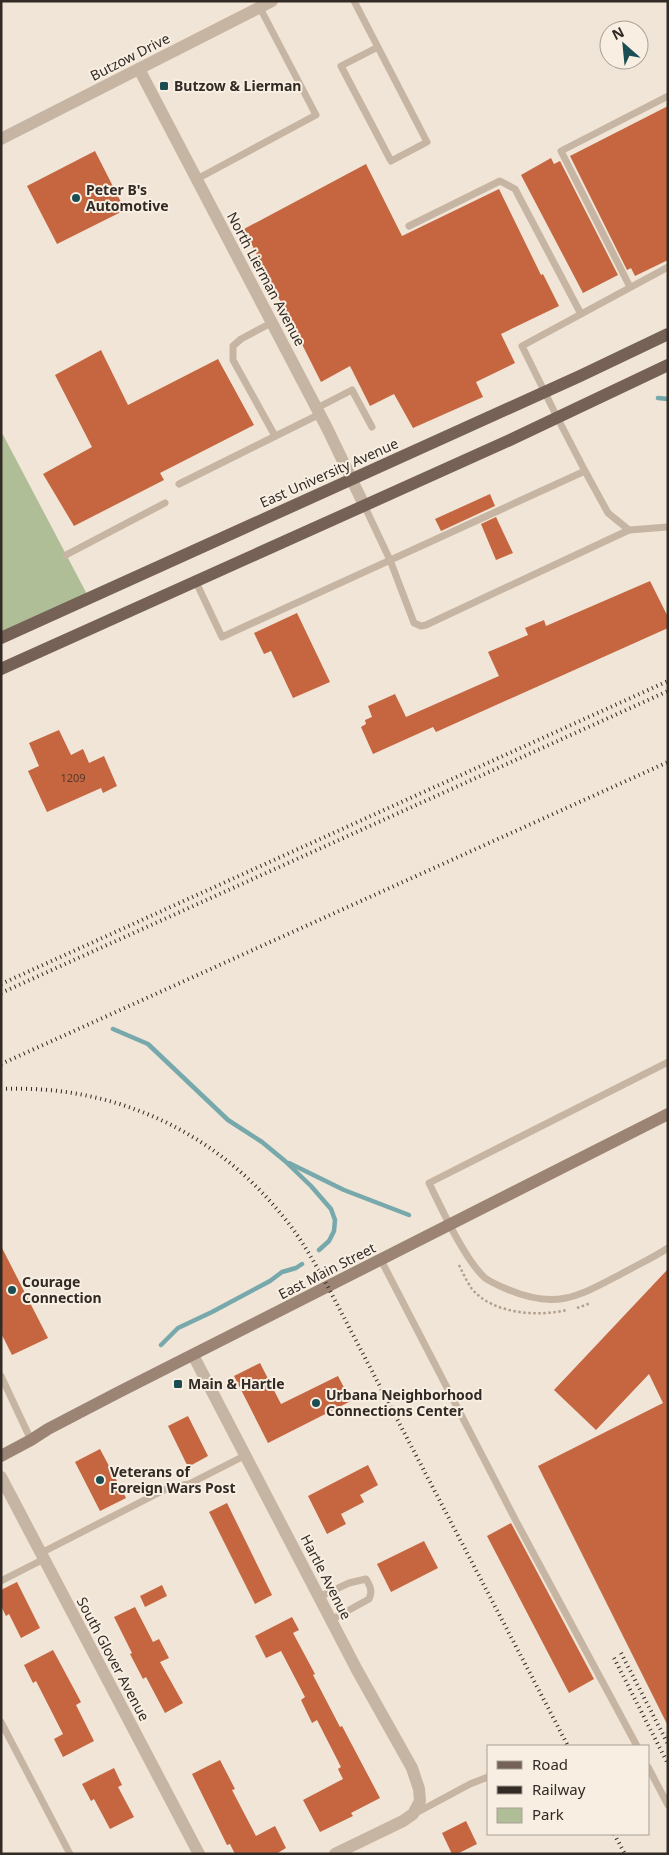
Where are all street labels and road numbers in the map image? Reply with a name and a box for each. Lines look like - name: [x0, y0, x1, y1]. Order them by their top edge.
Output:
- street label: Butzow Drive: [87, 28, 173, 85]
- street label: North Lierman Avenue: [223, 208, 310, 349]
- street label: East University Avenue: [257, 433, 401, 512]
- street label: East Main Street: [275, 1238, 379, 1303]
- street label: Hartle Avenue: [297, 1531, 356, 1623]
- street label: South Glover Avenue: [73, 1593, 154, 1724]

